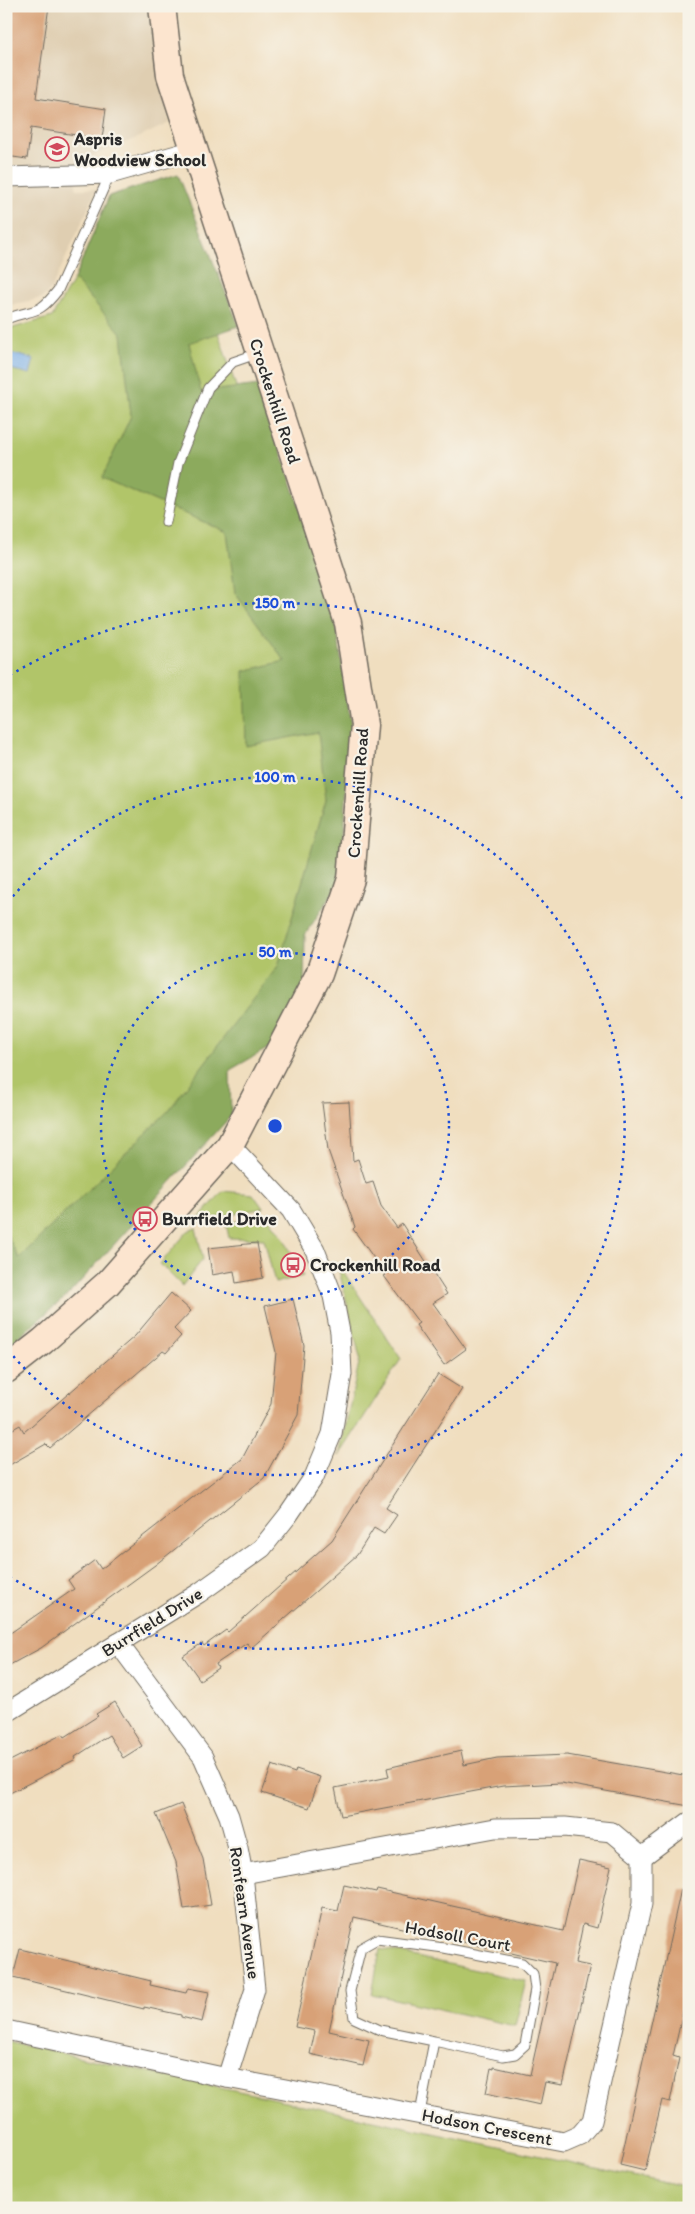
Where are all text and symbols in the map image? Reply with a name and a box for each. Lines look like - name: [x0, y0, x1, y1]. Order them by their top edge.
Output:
- place label: Aspris Woodview School: [73, 128, 207, 171]
- school or university icon: Aspris Woodview School: [44, 136, 70, 162]
- street label: Crockenhill Road: [244, 336, 306, 467]
- text: 150 m: [255, 594, 295, 612]
- street label: Crockenhill Road: [342, 727, 374, 859]
- text: 100 m: [254, 768, 296, 786]
- text: 50 m: [258, 943, 292, 961]
- centre of rings: [266, 1117, 284, 1135]
- bus stop icon: Burrfield Drive: [132, 1206, 158, 1232]
- place label: Burrfield Drive: [162, 1208, 277, 1230]
- bus stop icon: Crockenhill Road: [280, 1252, 306, 1278]
- place label: Crockenhill Road: [310, 1254, 441, 1276]
- street label: Burrfield Drive: [98, 1582, 206, 1662]
- street label: Ronfearn Avenue: [225, 1845, 265, 1981]
- street label: Hodsoll Court: [403, 1916, 513, 1956]
- street label: Hodson Crescent: [420, 2104, 554, 2150]

